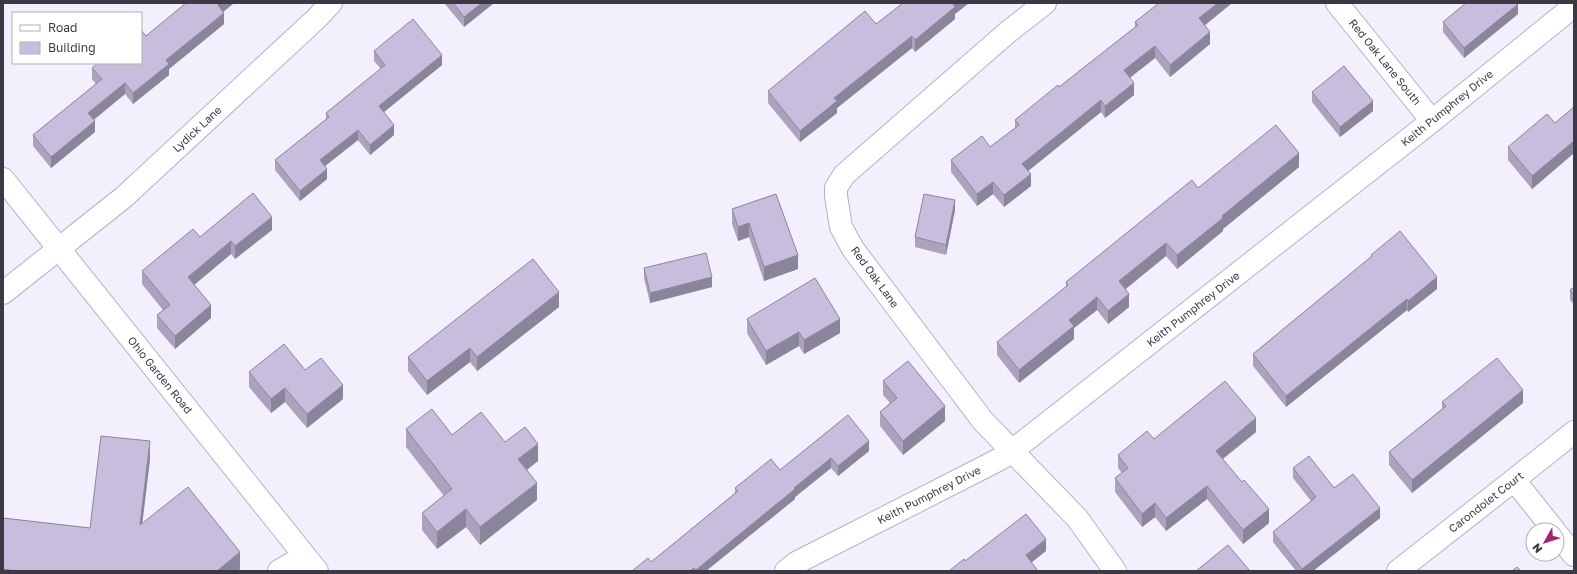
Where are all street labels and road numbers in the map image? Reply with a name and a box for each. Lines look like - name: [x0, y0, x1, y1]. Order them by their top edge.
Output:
- street label: Red Oak Lane South: [1347, 16, 1424, 107]
- street label: Keith Pumphrey Drive: [1398, 67, 1495, 149]
- street label: Lydick Lane: [170, 103, 224, 154]
- street label: Red Oak Lane: [849, 244, 902, 310]
- street label: Keith Pumphrey Drive: [1144, 268, 1242, 349]
- street label: Ohio Garden Road: [125, 334, 195, 416]
- street label: Keith Pumphrey Drive: [875, 463, 983, 526]
- street label: Carondolet Court: [1446, 468, 1526, 535]

